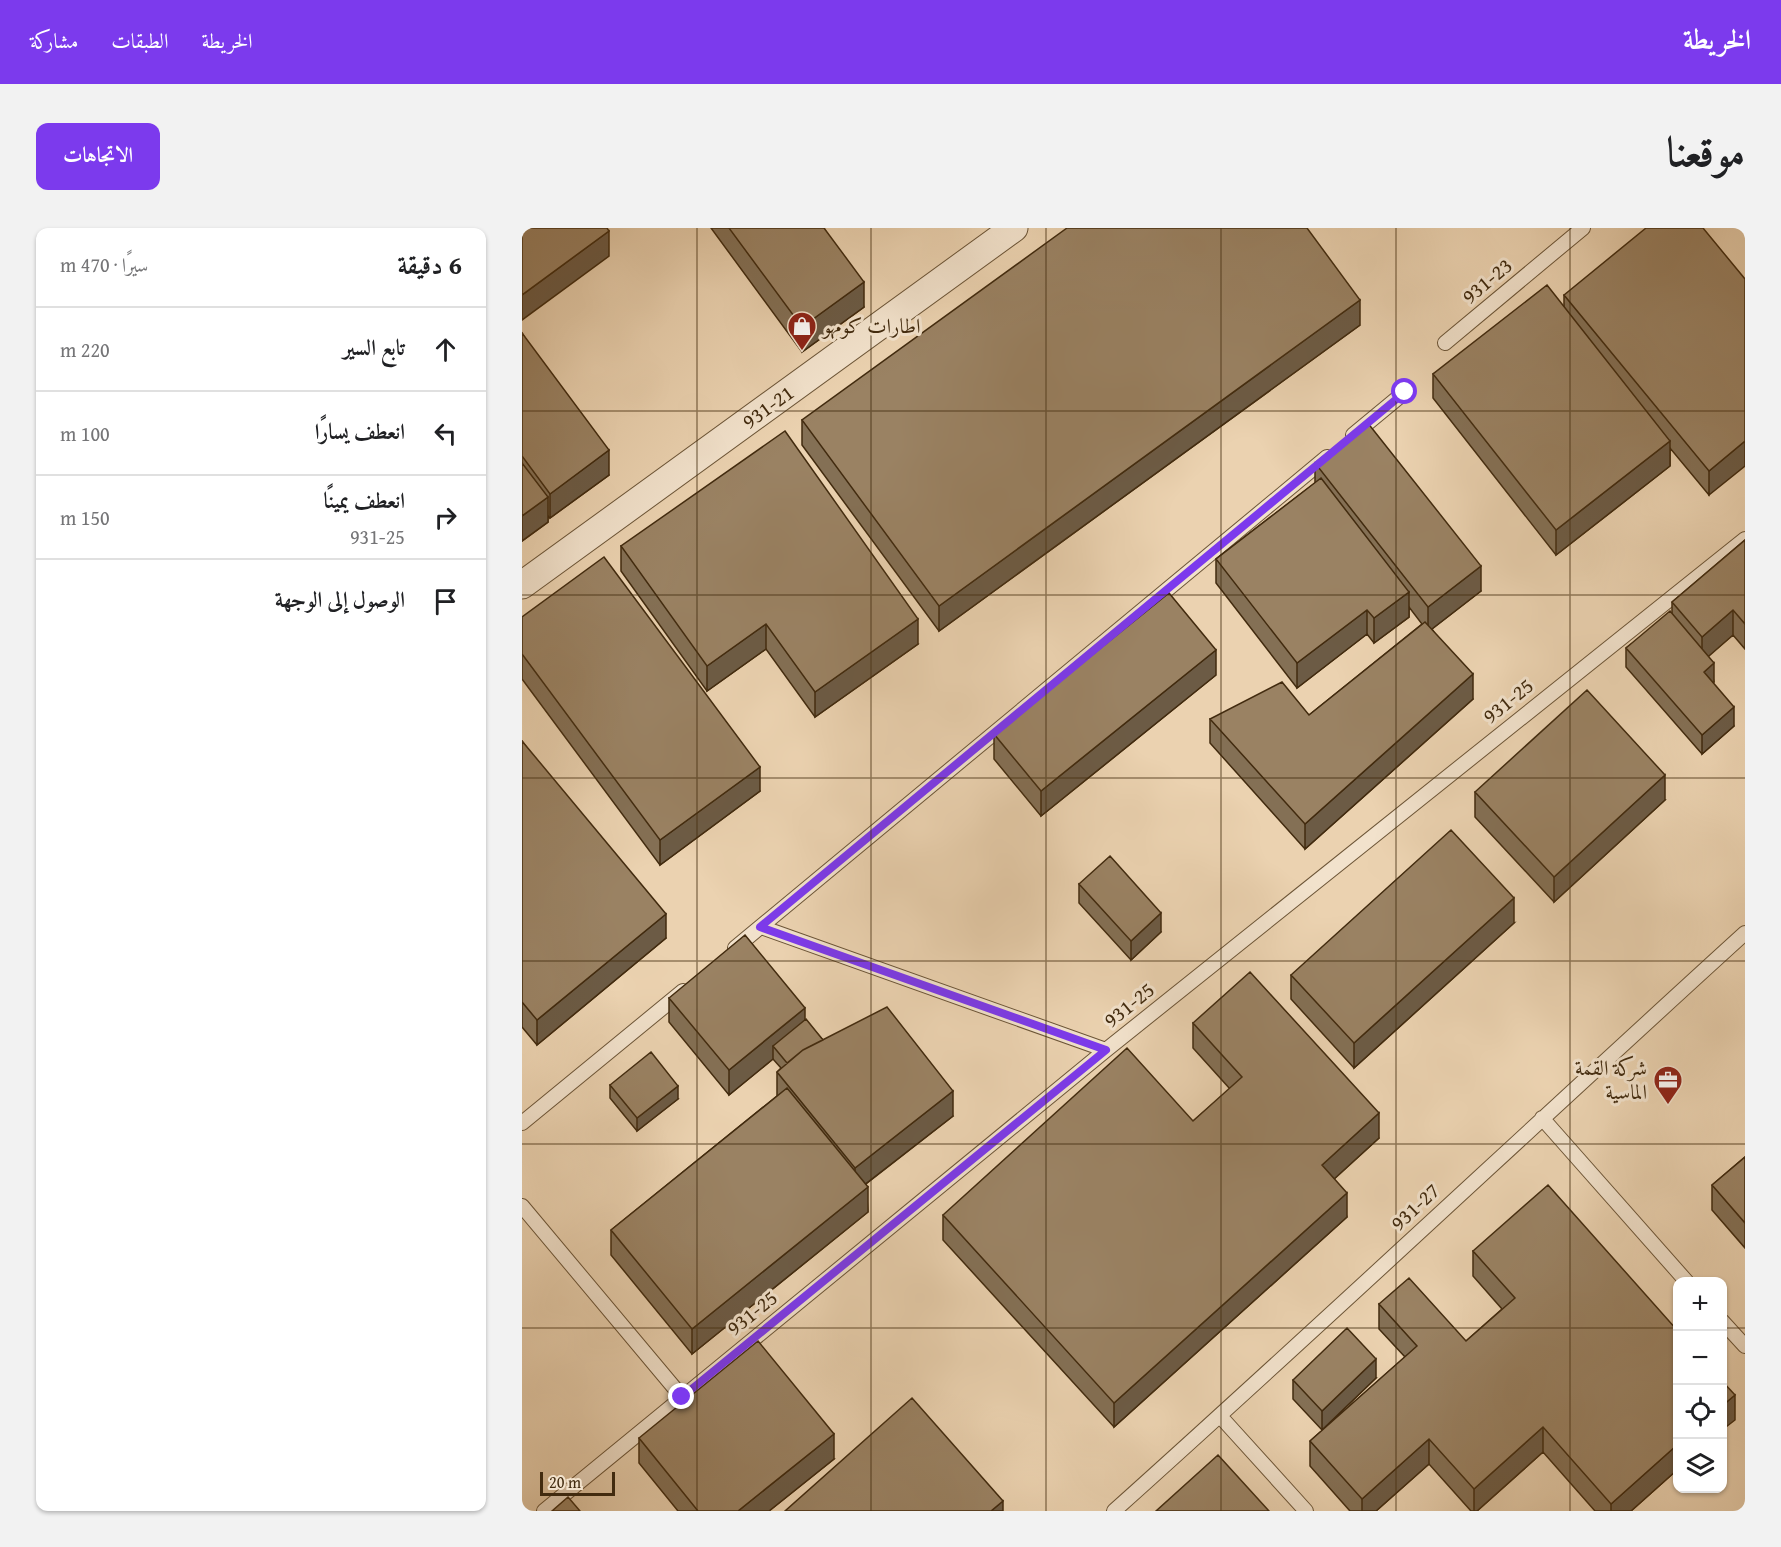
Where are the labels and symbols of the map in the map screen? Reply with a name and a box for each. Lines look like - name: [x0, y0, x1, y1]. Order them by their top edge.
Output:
- street label: 931-23: [1455, 250, 1519, 311]
- shop icon: اطارات كومهو: [786, 310, 818, 352]
- place label: اطارات كومهو: [821, 310, 921, 341]
- street label: 931-21: [735, 377, 800, 436]
- route start: [1391, 378, 1417, 404]
- street label: 931-25: [1475, 670, 1540, 731]
- street label: 931-25: [1096, 974, 1161, 1035]
- place label: شركة القمة الماسية: [1575, 1052, 1647, 1107]
- office icon: شركة القمة الماسية: [1652, 1064, 1684, 1106]
- street label: 931-27: [1383, 1176, 1446, 1238]
- street label: 931-25: [719, 1282, 784, 1343]
- route end: [668, 1383, 694, 1409]
- scale bar: [540, 1469, 615, 1496]

